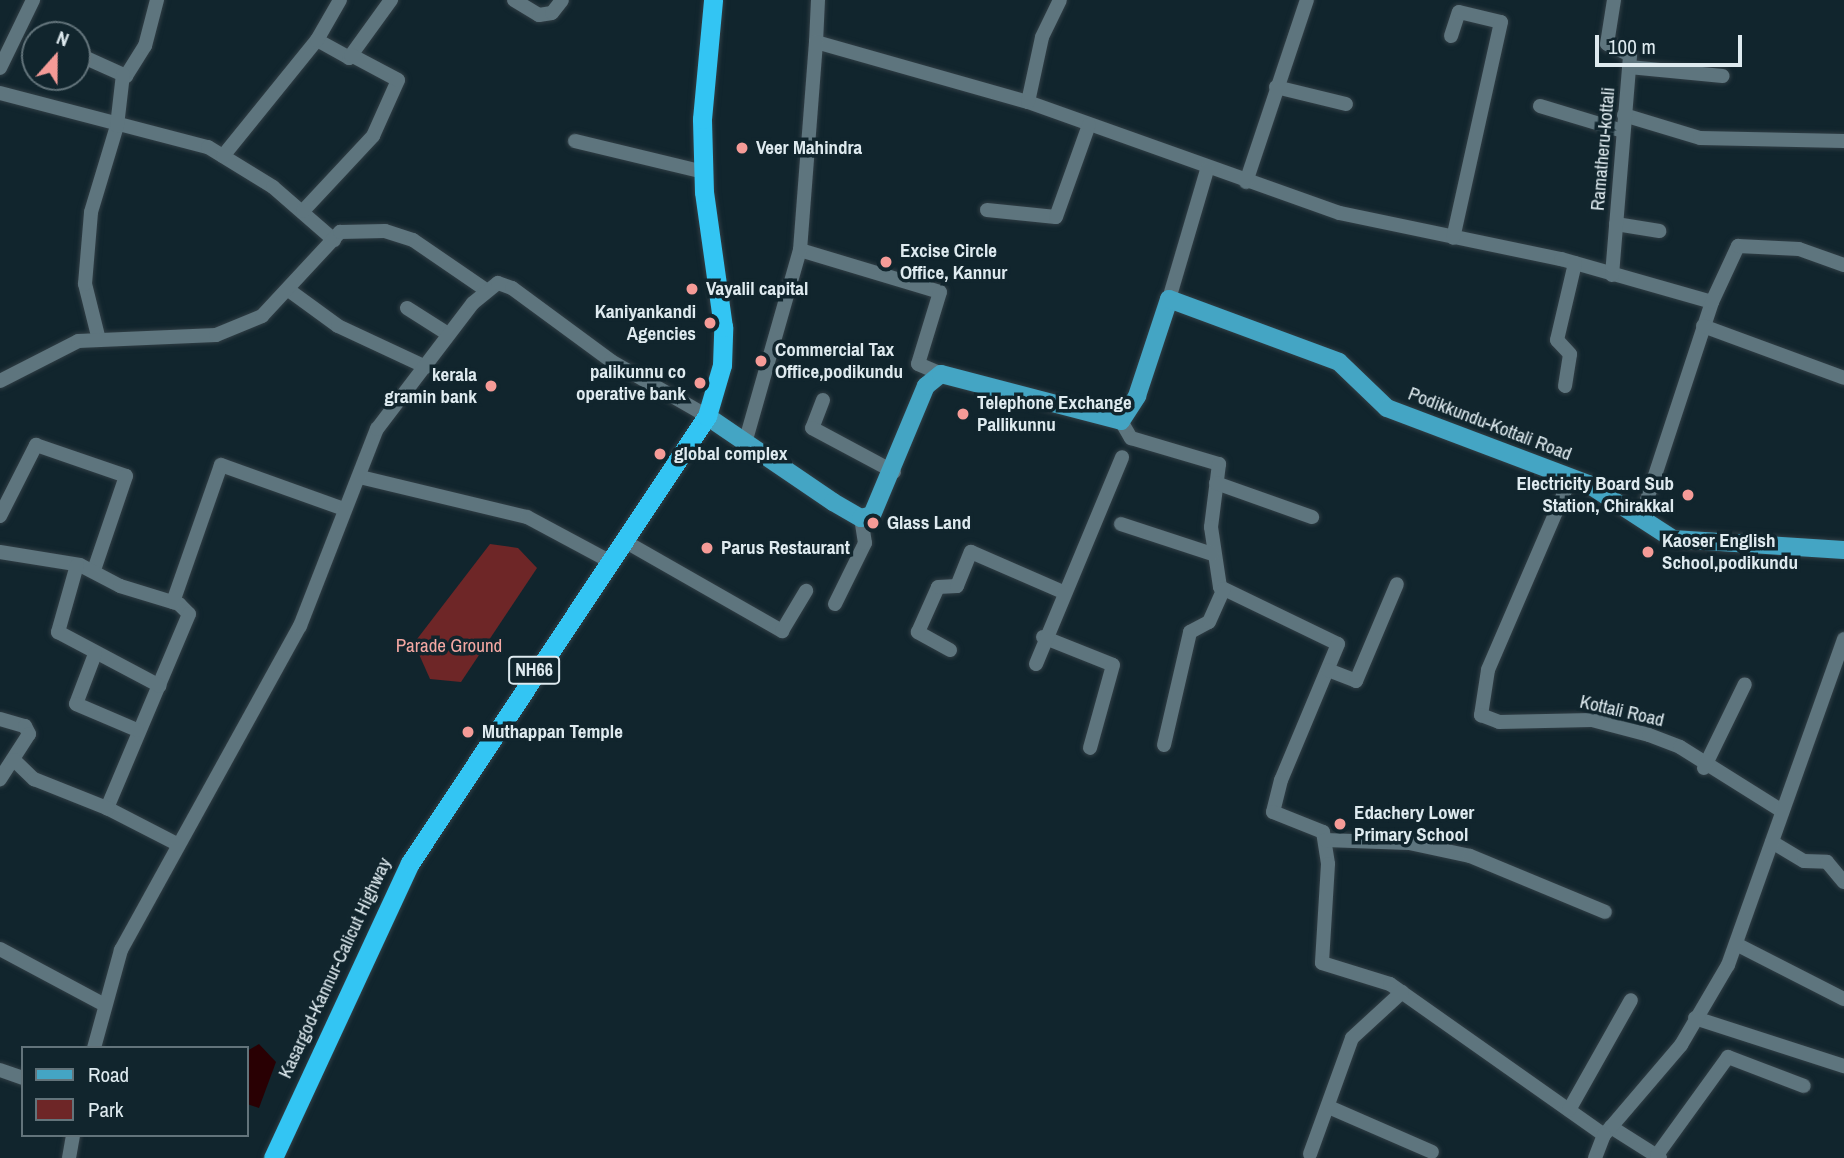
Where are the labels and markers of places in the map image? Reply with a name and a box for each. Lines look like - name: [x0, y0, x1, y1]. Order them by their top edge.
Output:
- place label: Veer Mahindra: [756, 137, 862, 159]
- marker: Veer Mahindra: [734, 140, 750, 156]
- place label: Excise Circle Office, Kannur: [900, 240, 1007, 284]
- marker: Excise Circle Office, Kannur: [878, 254, 894, 270]
- place label: Vayalil capital: [706, 278, 808, 300]
- marker: Vayalil capital: [684, 281, 700, 297]
- place label: Kaniyankandi Agencies: [595, 301, 696, 345]
- marker: Kaniyankandi Agencies: [702, 315, 718, 331]
- place label: Commercial Tax Office,podikundu: [775, 339, 903, 383]
- marker: Commercial Tax Office,podikundu: [753, 353, 769, 369]
- place label: palikunnu co operative bank: [576, 361, 686, 405]
- place label: kerala gramin bank: [384, 364, 477, 408]
- marker: palikunnu co operative bank: [692, 375, 708, 391]
- marker: kerala gramin bank: [483, 378, 499, 394]
- place label: Telephone Exchange Pallikunnu: [977, 392, 1132, 436]
- marker: Telephone Exchange Pallikunnu: [955, 406, 971, 422]
- place label: global complex: [674, 443, 787, 465]
- marker: global complex: [652, 446, 668, 462]
- place label: Electricity Board Sub Station, Chirakkal: [1516, 473, 1674, 517]
- marker: Electricity Board Sub Station, Chirakkal: [1680, 487, 1696, 503]
- place label: Glass Land: [887, 512, 971, 534]
- marker: Glass Land: [865, 515, 881, 531]
- place label: Kaoser English School,podikundu: [1662, 530, 1798, 574]
- place label: Parus Restaurant: [721, 537, 850, 559]
- marker: Parus Restaurant: [699, 540, 715, 556]
- marker: Kaoser English School,podikundu: [1640, 544, 1656, 560]
- place label: Muthappan Temple: [482, 721, 623, 743]
- marker: Muthappan Temple: [460, 724, 476, 740]
- place label: Edachery Lower Primary School: [1354, 802, 1474, 846]
- marker: Edachery Lower Primary School: [1332, 816, 1348, 832]

